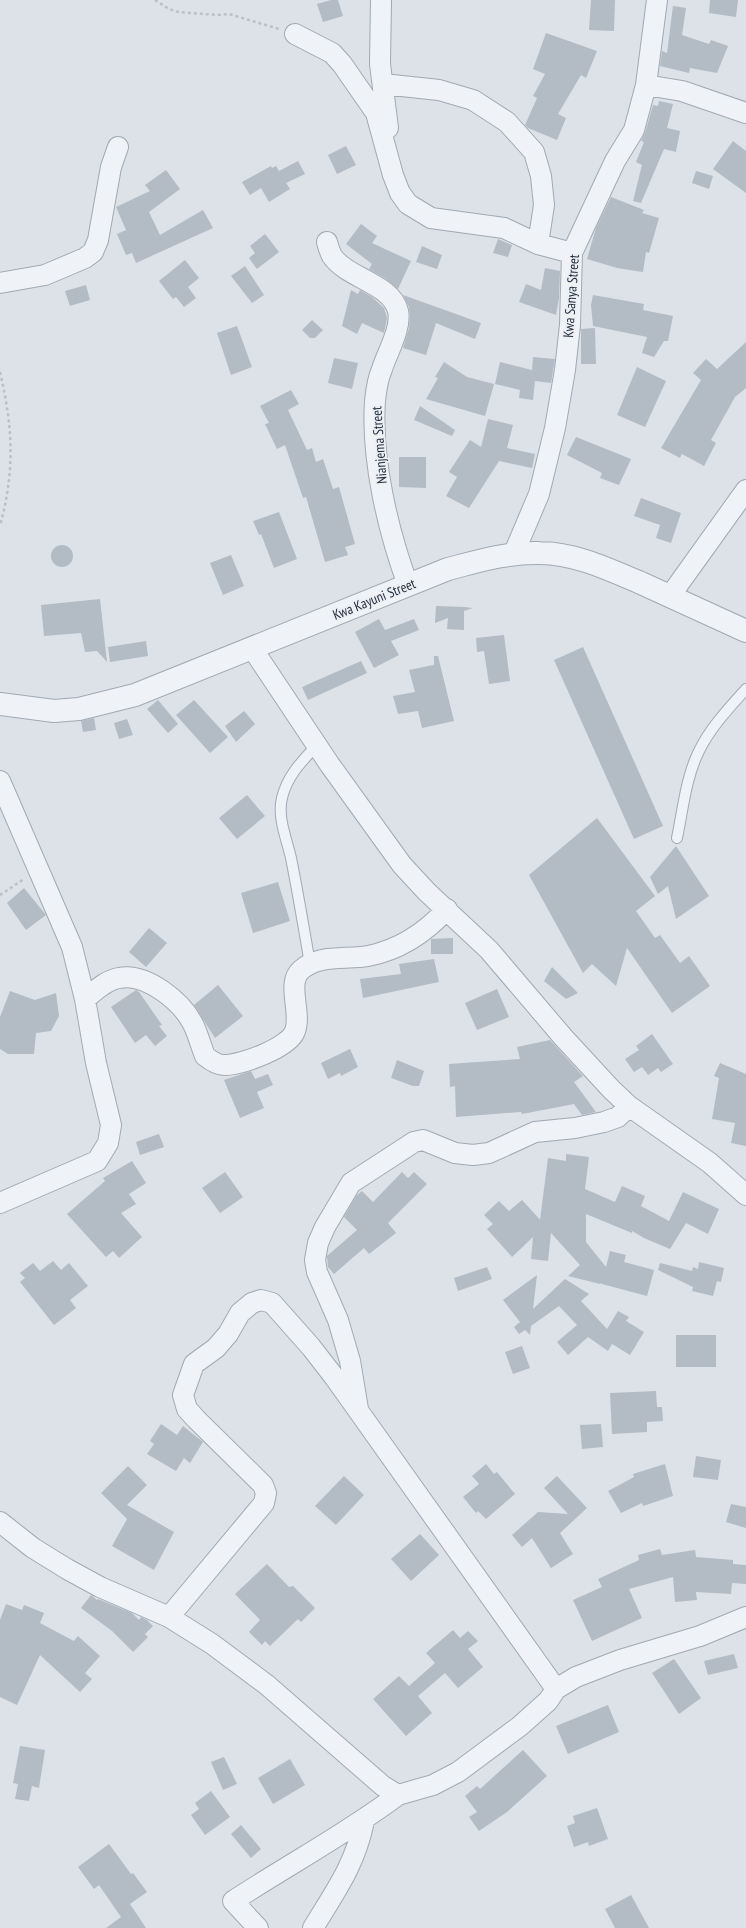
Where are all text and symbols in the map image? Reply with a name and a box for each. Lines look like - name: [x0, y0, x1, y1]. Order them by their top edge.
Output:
- street label: Kwa Sanya Street: [559, 253, 583, 338]
- street label: Nianjema Street: [367, 405, 391, 484]
- street label: Kwa Kayuni Street: [330, 574, 418, 624]

